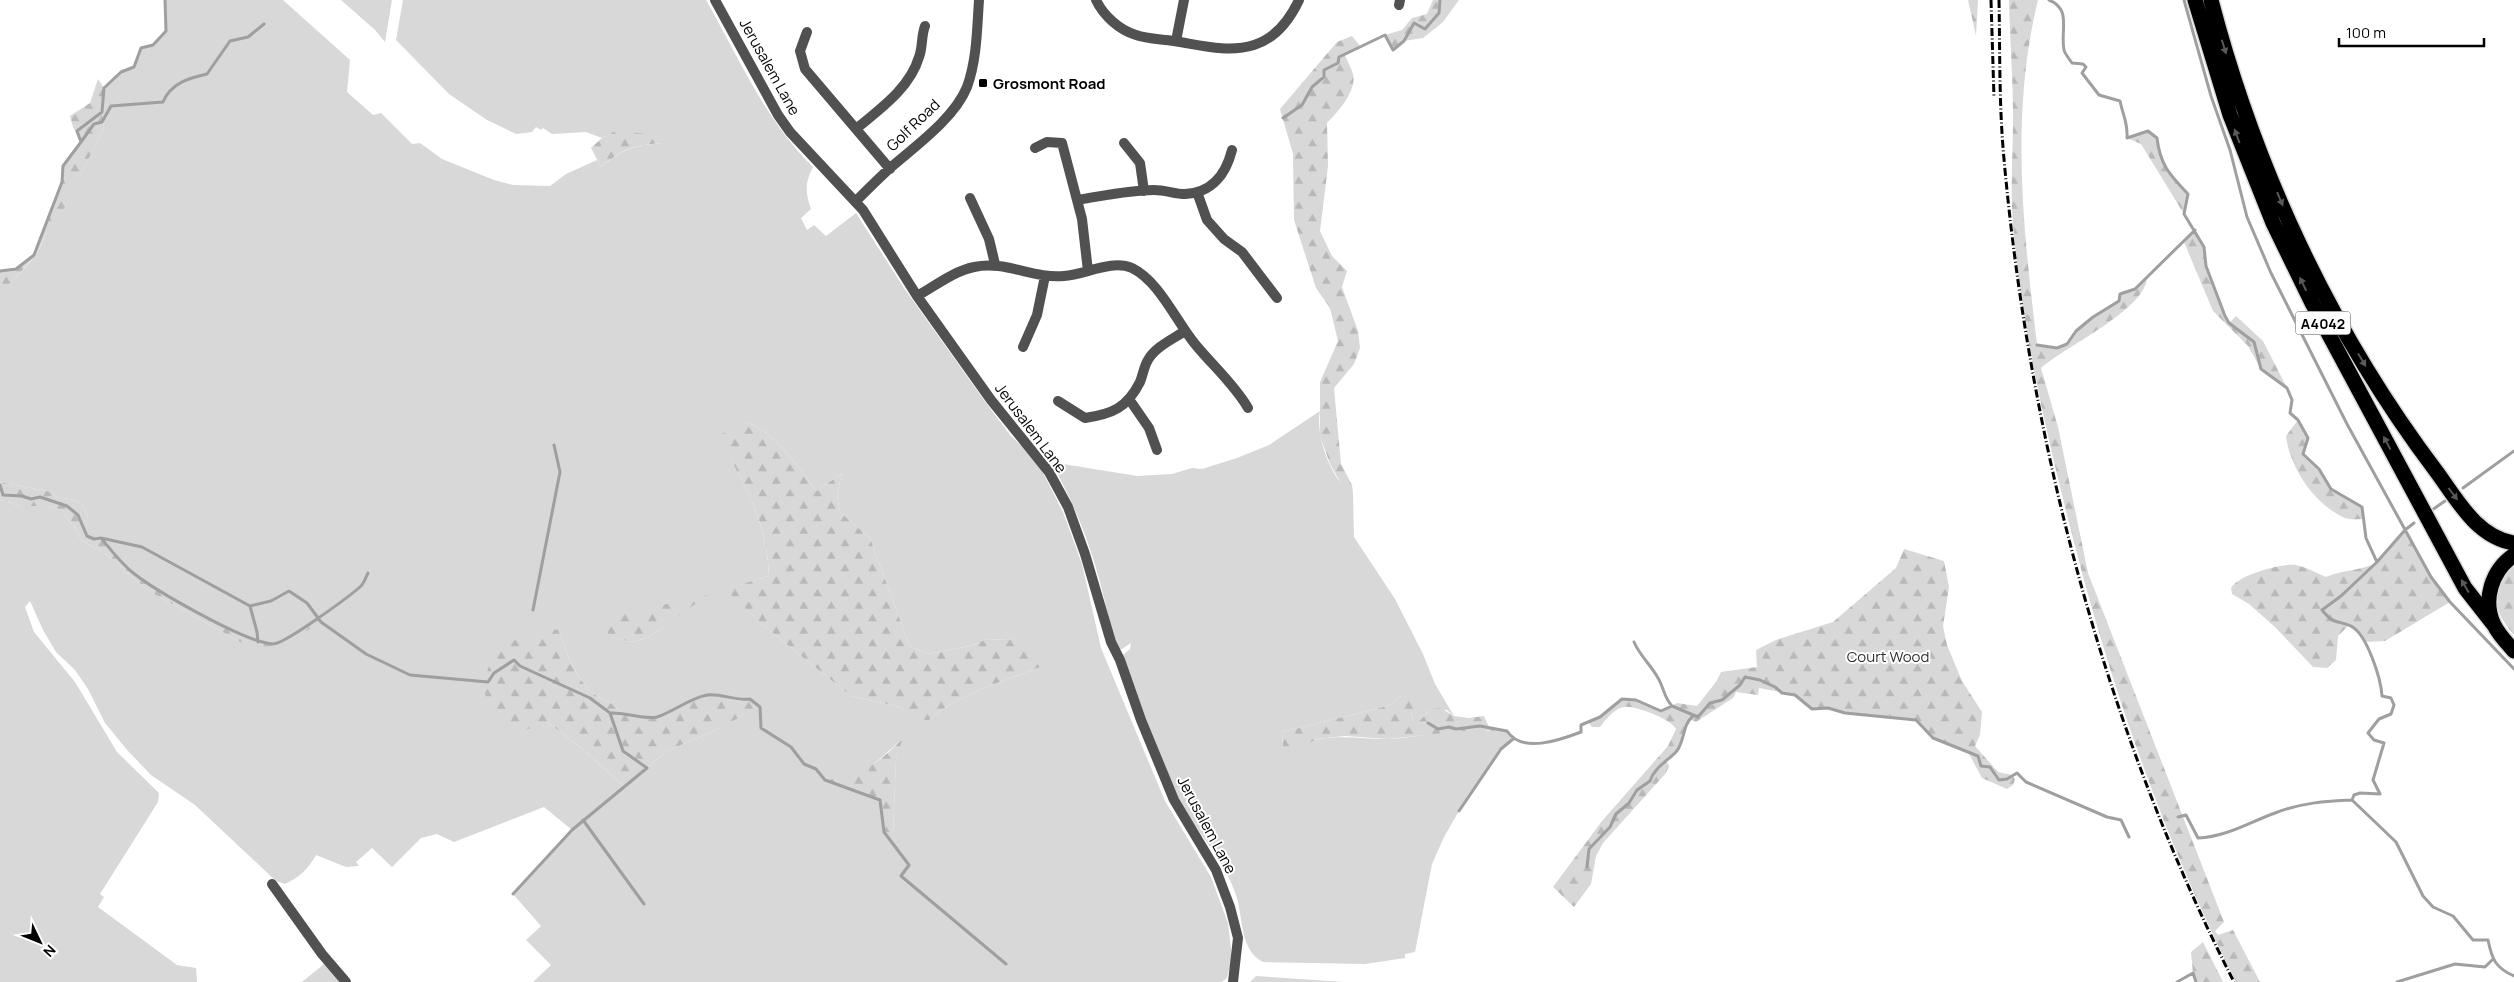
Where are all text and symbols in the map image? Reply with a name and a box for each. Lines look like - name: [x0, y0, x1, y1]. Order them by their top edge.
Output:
- street label: Jerusalem Lane: [735, 15, 805, 119]
- scale bar: [2339, 15, 2484, 47]
- text: 100 m: [2346, 22, 2386, 43]
- one-way arrow: [2221, 40, 2229, 55]
- place label: Grosmont Road: [993, 73, 1106, 94]
- marker: Grosmont Road: [977, 77, 989, 89]
- street label: Golf Road: [882, 94, 944, 156]
- one-way arrow: [2233, 128, 2241, 143]
- one-way arrow: [2276, 192, 2284, 207]
- one-way arrow: [2299, 277, 2307, 291]
- road number: A4042: [2296, 312, 2350, 334]
- one-way arrow: [2357, 353, 2366, 366]
- street label: Jerusalem Lane: [990, 379, 1072, 477]
- one-way arrow: [2383, 437, 2392, 450]
- one-way arrow: [2448, 487, 2458, 501]
- one-way arrow: [2460, 580, 2469, 593]
- park label: Court Wood: [1847, 646, 1929, 667]
- street label: Jerusalem Lane: [1172, 773, 1242, 878]
- north arrow: [15, 917, 65, 967]
- text: N: [39, 941, 60, 961]

